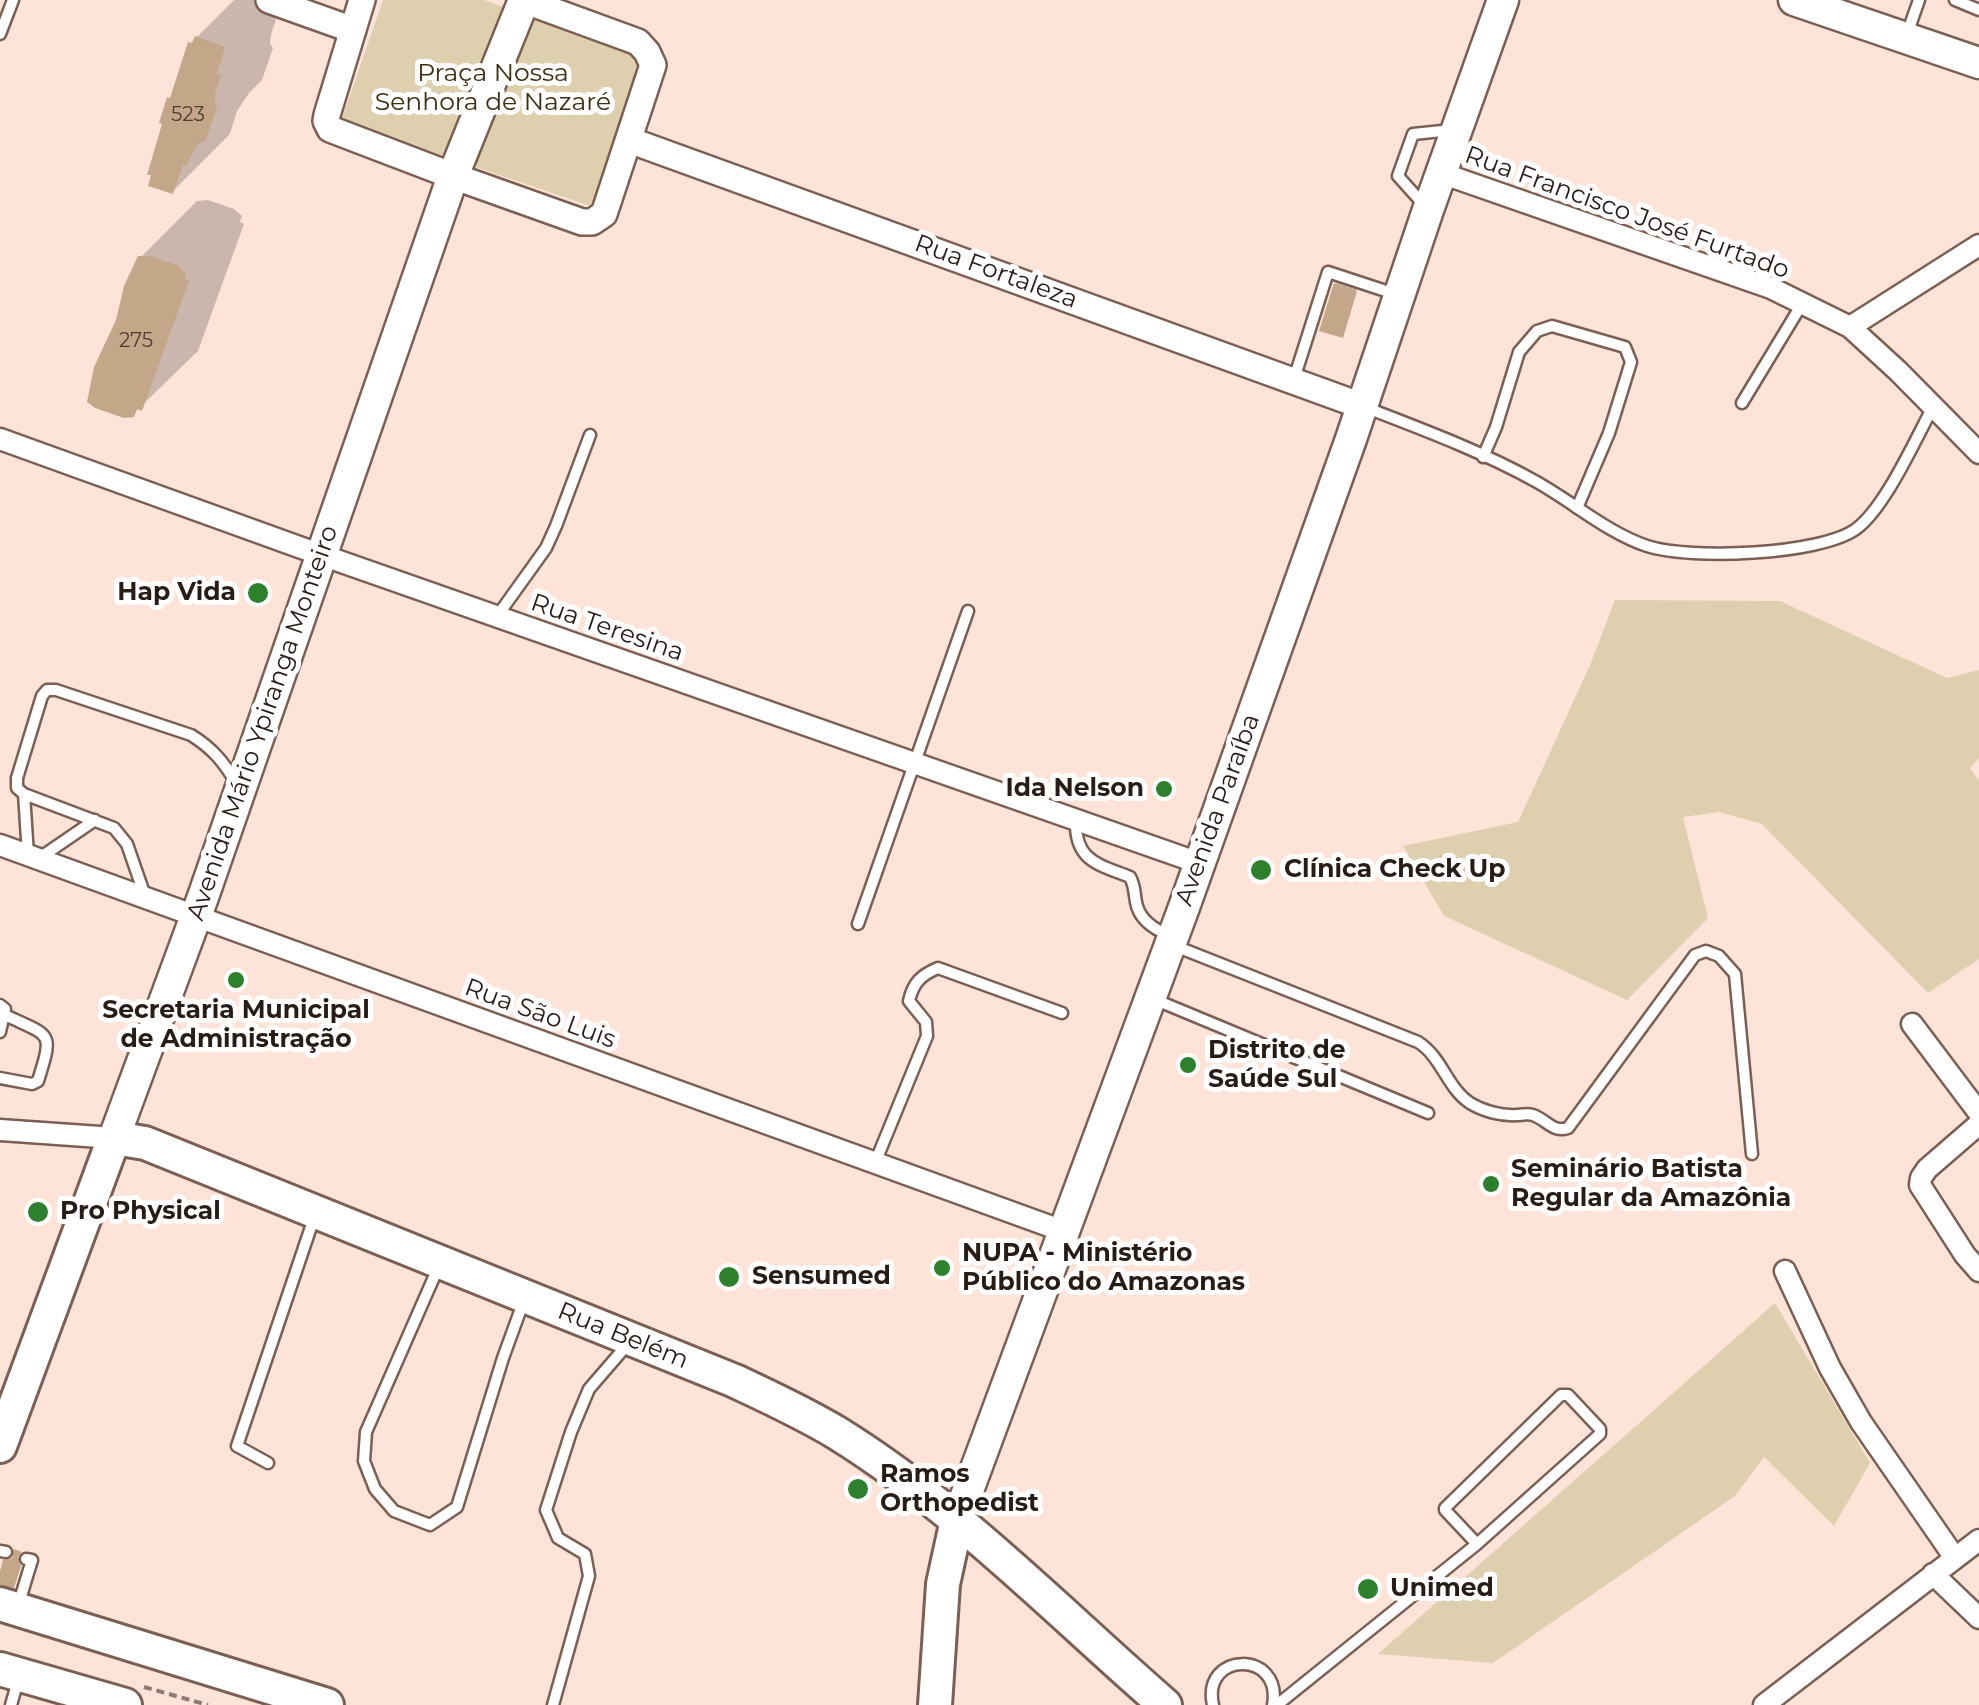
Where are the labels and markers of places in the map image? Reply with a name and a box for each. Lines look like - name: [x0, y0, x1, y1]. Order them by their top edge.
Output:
- place label: Hap Vida: [117, 578, 236, 608]
- marker: Hap Vida: [245, 580, 271, 606]
- place label: Ida Nelson: [1006, 774, 1144, 804]
- marker: Ida Nelson: [1153, 778, 1175, 800]
- place label: Clínica Check Up: [1284, 855, 1506, 885]
- marker: Clínica Check Up: [1248, 857, 1274, 883]
- marker: Secretaria Municipal de Administração: [225, 969, 247, 991]
- place label: Secretaria Municipal de Administração: [102, 996, 370, 1055]
- place label: Distrito de Saúde Sul: [1208, 1036, 1346, 1095]
- marker: Distrito de Saúde Sul: [1177, 1054, 1199, 1076]
- place label: Seminário Batista Regular da Amazônia: [1511, 1155, 1791, 1214]
- marker: Seminário Batista Regular da Amazônia: [1480, 1173, 1502, 1195]
- place label: Pro Physical: [60, 1197, 221, 1227]
- marker: Pro Physical: [25, 1199, 51, 1225]
- place label: NUPA - Ministério Público do Amazonas: [962, 1239, 1245, 1298]
- marker: NUPA - Ministério Público do Amazonas: [931, 1257, 953, 1279]
- place label: Sensumed: [752, 1262, 891, 1292]
- marker: Sensumed: [716, 1264, 742, 1290]
- place label: Ramos Orthopedist: [880, 1460, 1039, 1519]
- marker: Ramos Orthopedist: [845, 1476, 871, 1502]
- place label: Unimed: [1390, 1574, 1494, 1604]
- marker: Unimed: [1355, 1576, 1381, 1602]

